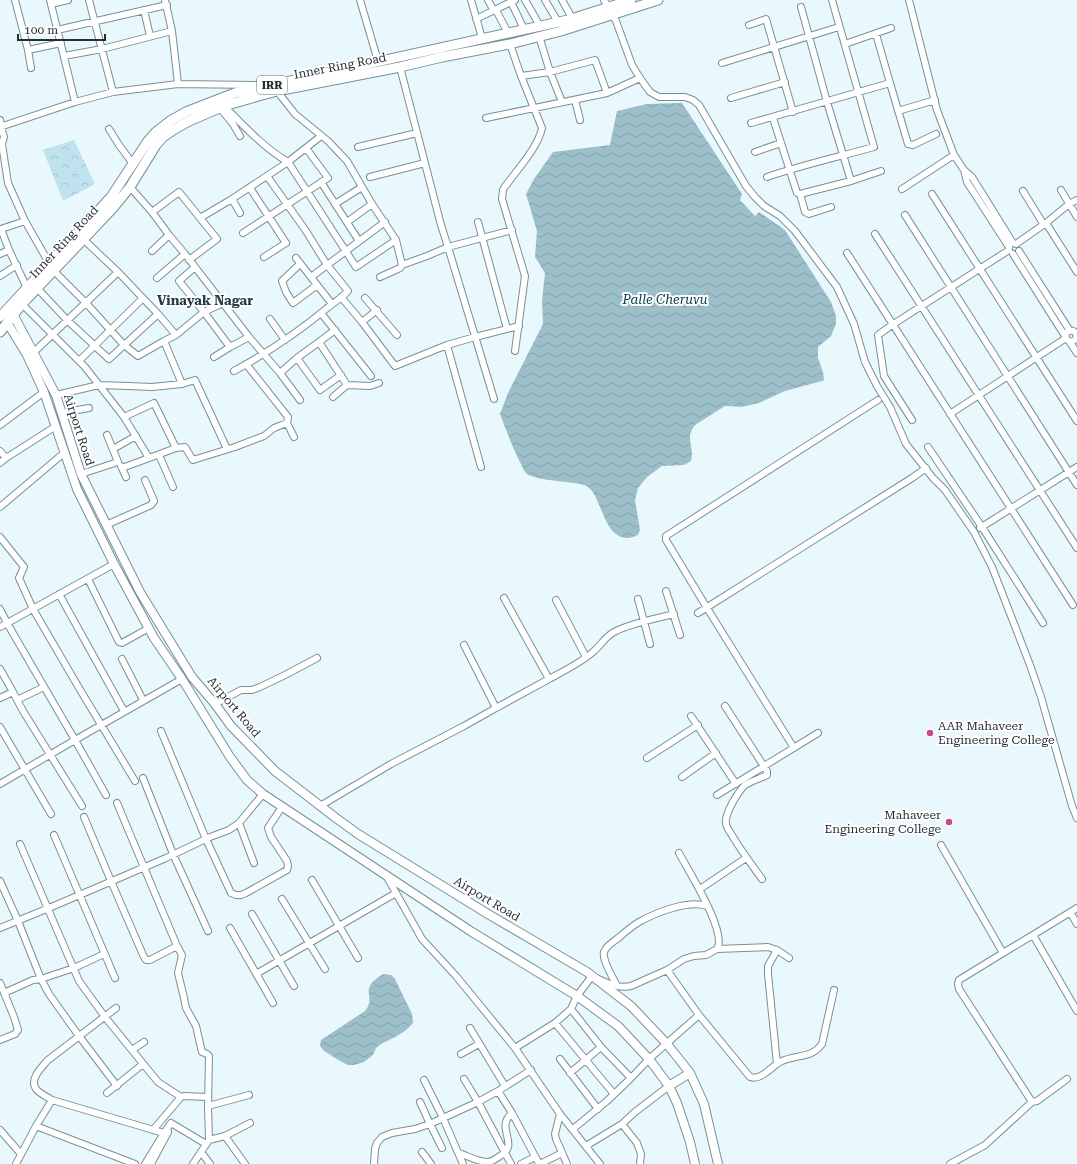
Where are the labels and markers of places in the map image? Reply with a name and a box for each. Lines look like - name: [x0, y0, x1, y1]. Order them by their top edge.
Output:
- place label: AAR Mahaveer Engineering College: [938, 719, 1055, 747]
- marker: AAR Mahaveer Engineering College: [925, 728, 935, 738]
- place label: Mahaveer Engineering College: [825, 808, 941, 836]
- marker: Mahaveer Engineering College: [944, 817, 954, 827]

